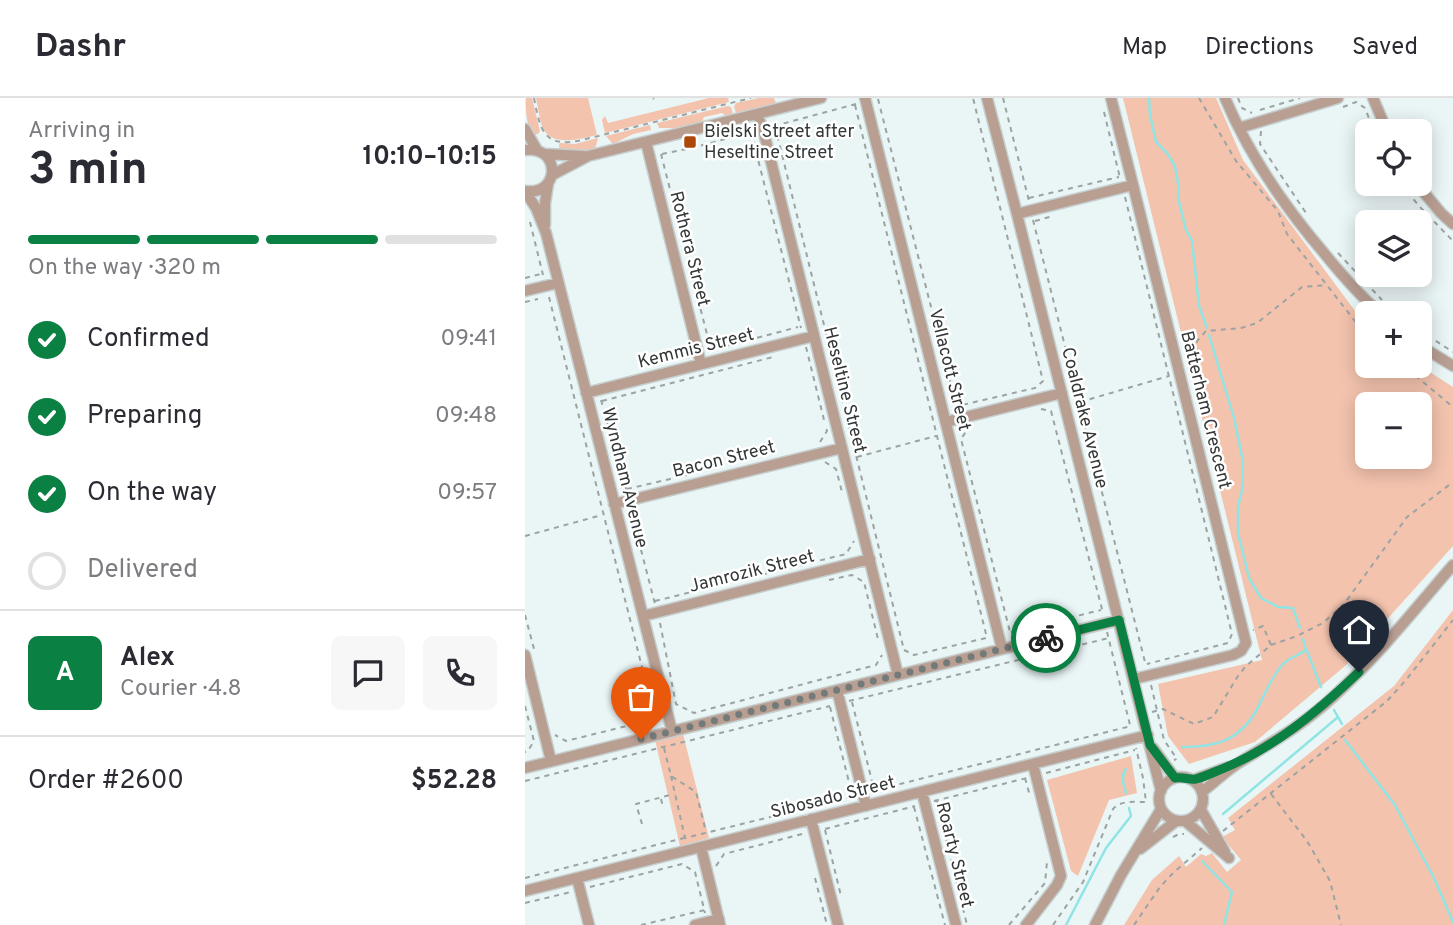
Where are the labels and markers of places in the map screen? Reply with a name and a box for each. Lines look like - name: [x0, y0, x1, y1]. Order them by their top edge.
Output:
- place label: Bielski Street after Heseltine Street: [704, 121, 854, 165]
- marker: Bielski Street after Heseltine Street: [682, 134, 698, 150]
- pin: [1329, 600, 1389, 672]
- pin: [611, 667, 671, 739]

